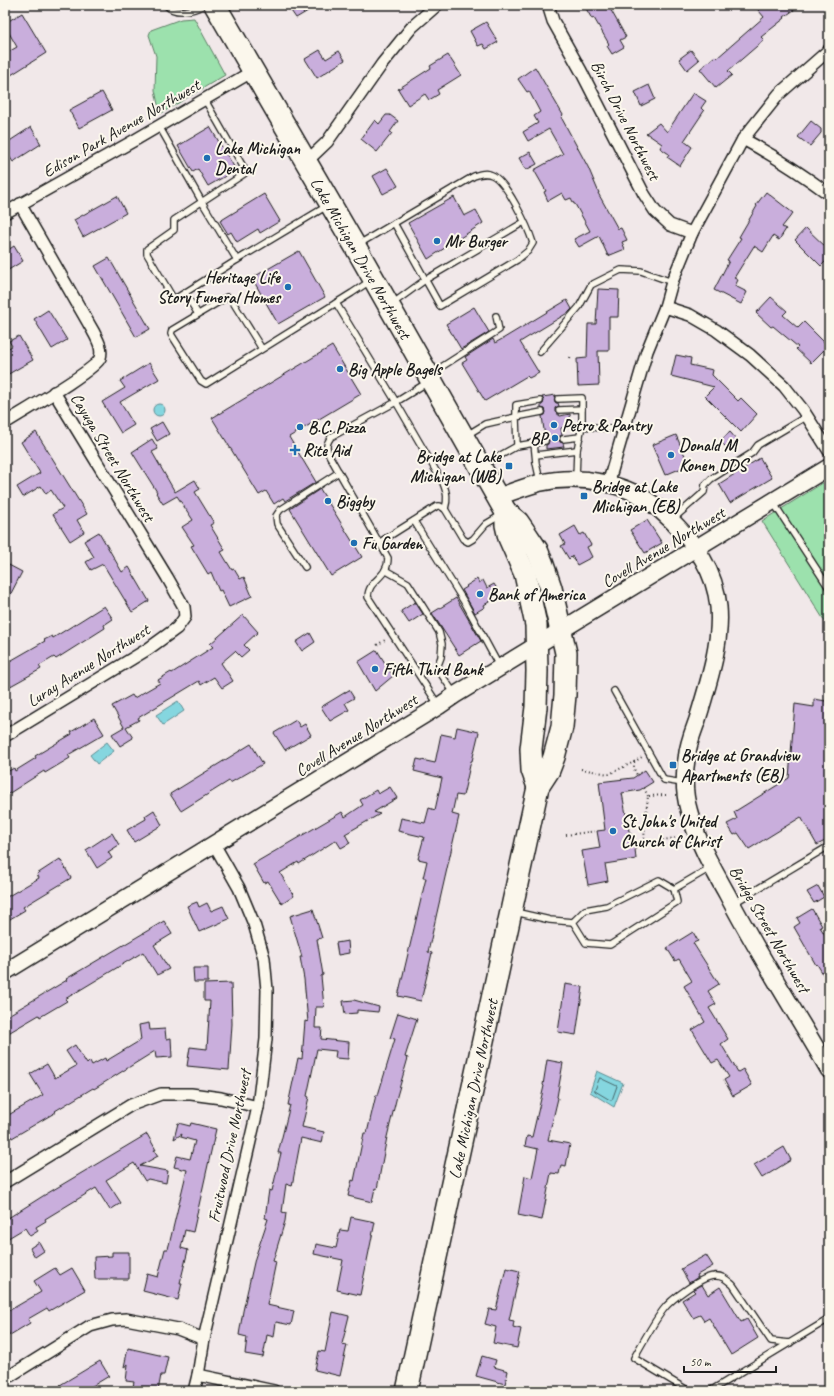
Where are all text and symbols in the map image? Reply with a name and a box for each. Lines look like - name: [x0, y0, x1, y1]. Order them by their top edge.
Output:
- street label: Birch Drive Northwest: [586, 57, 666, 186]
- street label: Edison Park Avenue Northwest: [39, 74, 206, 182]
- place label: Lake Michigan Dental: [215, 138, 301, 179]
- marker: Lake Michigan Dental: [202, 153, 212, 163]
- street label: Lake Michigan Drive Northwest: [306, 174, 417, 345]
- place label: Mr Burger: [445, 231, 509, 252]
- marker: Mr Burger: [432, 236, 442, 246]
- place label: Heritage Life Story Funeral Homes: [158, 267, 282, 308]
- marker: Heritage Life Story Funeral Homes: [283, 282, 293, 292]
- place label: Big Apple Bagels: [348, 359, 444, 380]
- marker: Big Apple Bagels: [335, 364, 345, 374]
- street label: Cayuga Street Northwest: [66, 389, 161, 527]
- place label: Petro & Pantry: [562, 415, 653, 436]
- place label: B.C. Pizza: [308, 417, 367, 438]
- marker: Petro & Pantry: [549, 420, 559, 430]
- marker: B.C. Pizza: [295, 422, 305, 432]
- place label: BP: [530, 428, 550, 449]
- marker: BP: [550, 433, 560, 443]
- place label: Donald M Konen DDS: [679, 435, 750, 476]
- place label: Rite Aid: [303, 440, 353, 461]
- marker: Rite Aid: [290, 445, 300, 455]
- place label: Bridge at Lake Michigan (WB): [410, 446, 502, 487]
- marker: Donald M Konen DDS: [666, 450, 676, 460]
- marker: Bridge at Lake Michigan (WB): [504, 461, 514, 471]
- place label: Bridge at Lake Michigan (EB): [592, 476, 681, 517]
- place label: Biggby: [336, 491, 376, 512]
- marker: Bridge at Lake Michigan (EB): [579, 491, 589, 501]
- marker: Biggby: [323, 496, 333, 506]
- street label: Covell Avenue Northwest: [598, 501, 731, 592]
- place label: Fu Garden: [362, 533, 423, 554]
- marker: Fu Garden: [349, 538, 359, 548]
- place label: Bank of America: [488, 584, 587, 605]
- marker: Bank of America: [475, 589, 485, 599]
- street label: Luray Avenue Northwest: [23, 618, 155, 712]
- place label: Fifth Third Bank: [383, 659, 484, 680]
- marker: Fifth Third Bank: [370, 664, 380, 674]
- street label: Covell Avenue Northwest: [291, 688, 423, 781]
- place label: Bridge at Grandview Apartments (EB): [681, 745, 800, 786]
- marker: Bridge at Grandview Apartments (EB): [668, 760, 678, 770]
- place label: St John's United Church of Christ: [621, 811, 723, 852]
- marker: St John's United Church of Christ: [608, 826, 618, 836]
- street label: Bridge Street Northwest: [725, 862, 816, 999]
- street label: Lake Michigan Drive Northwest: [444, 995, 503, 1181]
- street label: Fruitwood Drive Northwest: [203, 1066, 256, 1224]
- scale bar: [684, 1348, 776, 1374]
- text: 50 m: [690, 1354, 712, 1370]

